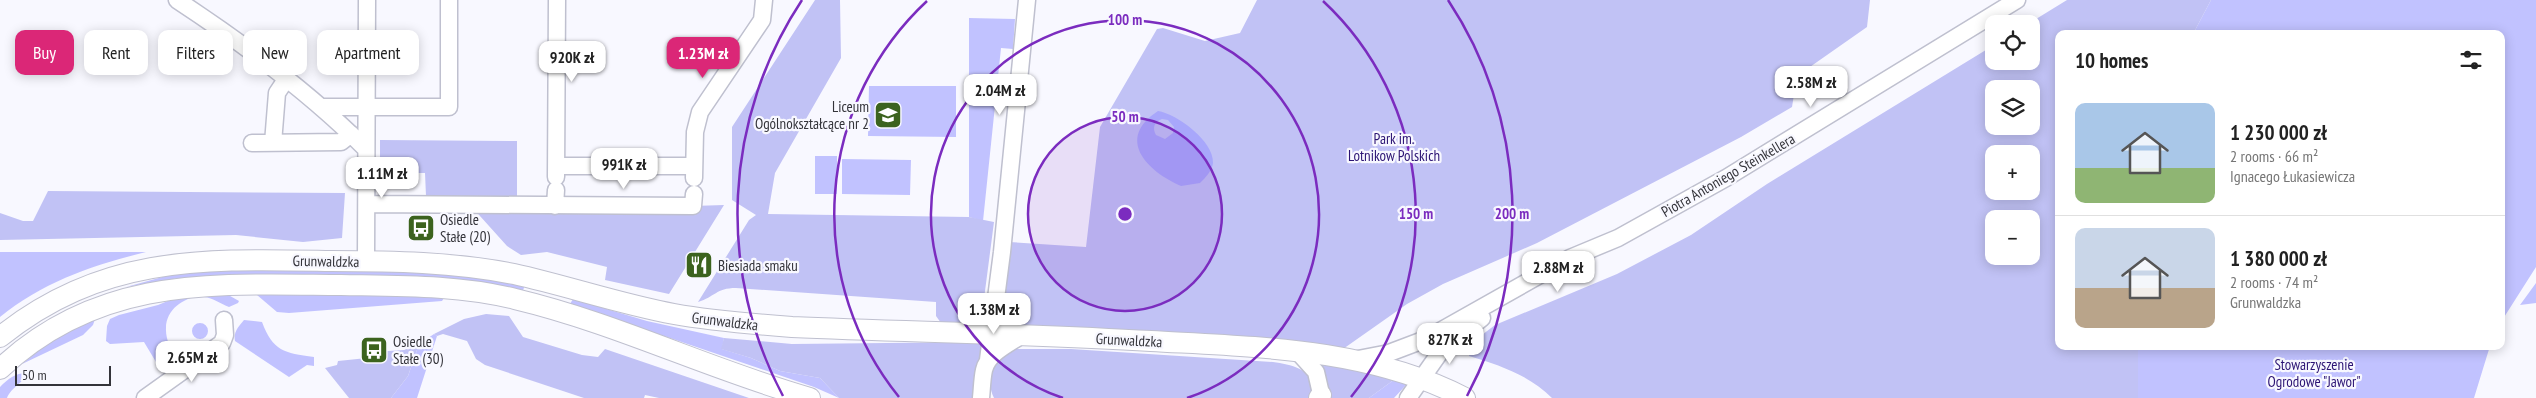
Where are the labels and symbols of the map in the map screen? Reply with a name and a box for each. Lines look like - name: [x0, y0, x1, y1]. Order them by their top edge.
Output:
- text: 100 m: [1108, 10, 1142, 29]
- pin: 1.23M zł: [651, 36, 755, 79]
- pin: 920K zł: [526, 41, 618, 83]
- pin: 2.58M zł: [1759, 66, 1863, 108]
- pin: 2.04M zł: [948, 74, 1052, 116]
- place label: Liceum Ogólnokształcące nr 2: [755, 97, 869, 133]
- school or university icon: Liceum Ogólnokształcące nr 2: [873, 100, 903, 130]
- text: 50 m: [1111, 107, 1139, 126]
- park label: Park im. Lotnikow Polskich: [1348, 129, 1440, 165]
- street label: Piotra Antoniego Steinkellera: [1658, 129, 1798, 221]
- pin: 991K zł: [578, 148, 670, 190]
- pin: 1.11M zł: [330, 156, 434, 199]
- text: 150 m: [1399, 204, 1433, 223]
- text: 200 m: [1495, 204, 1529, 223]
- centre of rings: [1116, 205, 1134, 223]
- place label: Osiedle Stałe (20): [440, 210, 490, 246]
- bus stop icon: Osiedle Stałe (20): [406, 213, 436, 243]
- restaurant icon: Biesiada smaku: [684, 250, 714, 280]
- pin: 2.88M zł: [1506, 250, 1610, 293]
- street label: Grunwaldzka: [293, 251, 359, 271]
- place label: Biesiada smaku: [718, 256, 798, 275]
- pin: 1.38M zł: [942, 292, 1046, 335]
- street label: Grunwaldzka: [691, 308, 759, 334]
- pin: 827K zł: [1404, 322, 1496, 365]
- street label: Grunwaldzka: [1095, 329, 1163, 351]
- place label: Osiedle Stałe (30): [393, 332, 443, 368]
- bus stop icon: Osiedle Stałe (30): [359, 335, 389, 365]
- pin: 2.65M zł: [140, 340, 244, 383]
- park label: Stowarzyszenie Ogrodowe "Jawor": [2268, 355, 2360, 391]
- scale bar: [15, 363, 111, 386]

